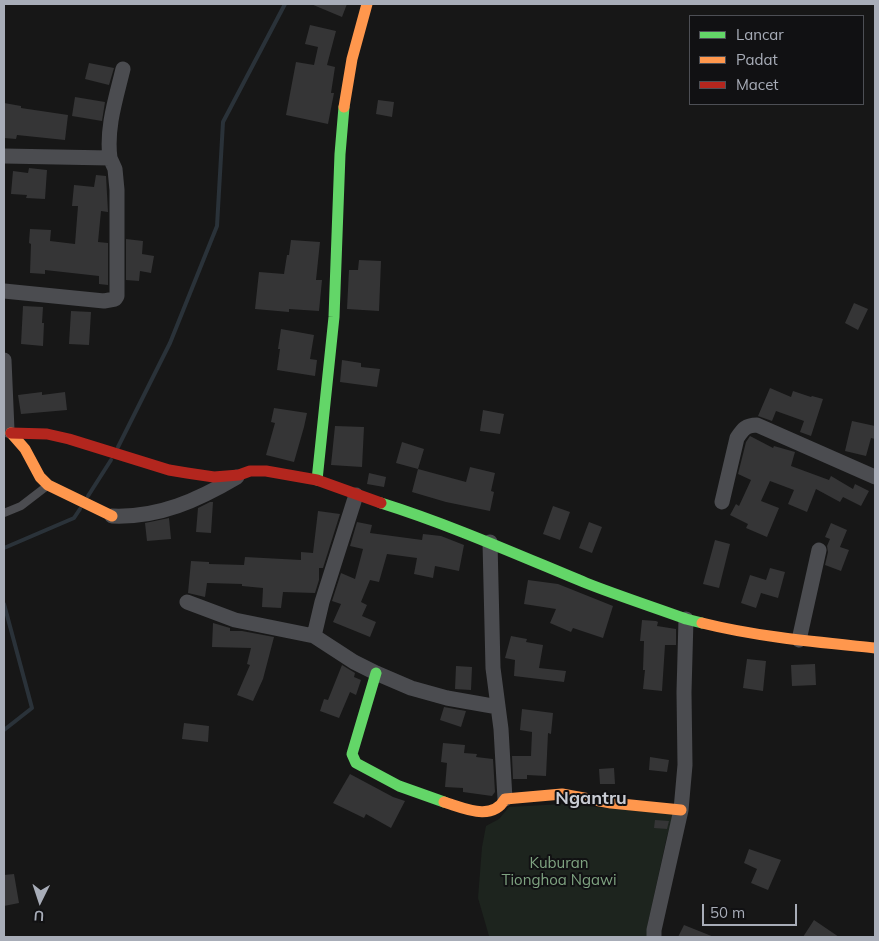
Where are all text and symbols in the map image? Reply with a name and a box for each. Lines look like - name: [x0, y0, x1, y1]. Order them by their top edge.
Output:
- legend: [689, 15, 864, 105]
- text: Lancar: [736, 25, 784, 44]
- text: Padat: [736, 50, 778, 69]
- text: Macet: [736, 75, 779, 94]
- district label: Ngantru: [555, 788, 627, 810]
- park label: Kuburan Tionghoa Ngawi: [501, 854, 617, 889]
- north arrow: [15, 876, 65, 926]
- scale bar: [704, 894, 799, 926]
- text: 50 m: [710, 903, 745, 922]
- text: U: [33, 907, 45, 925]

